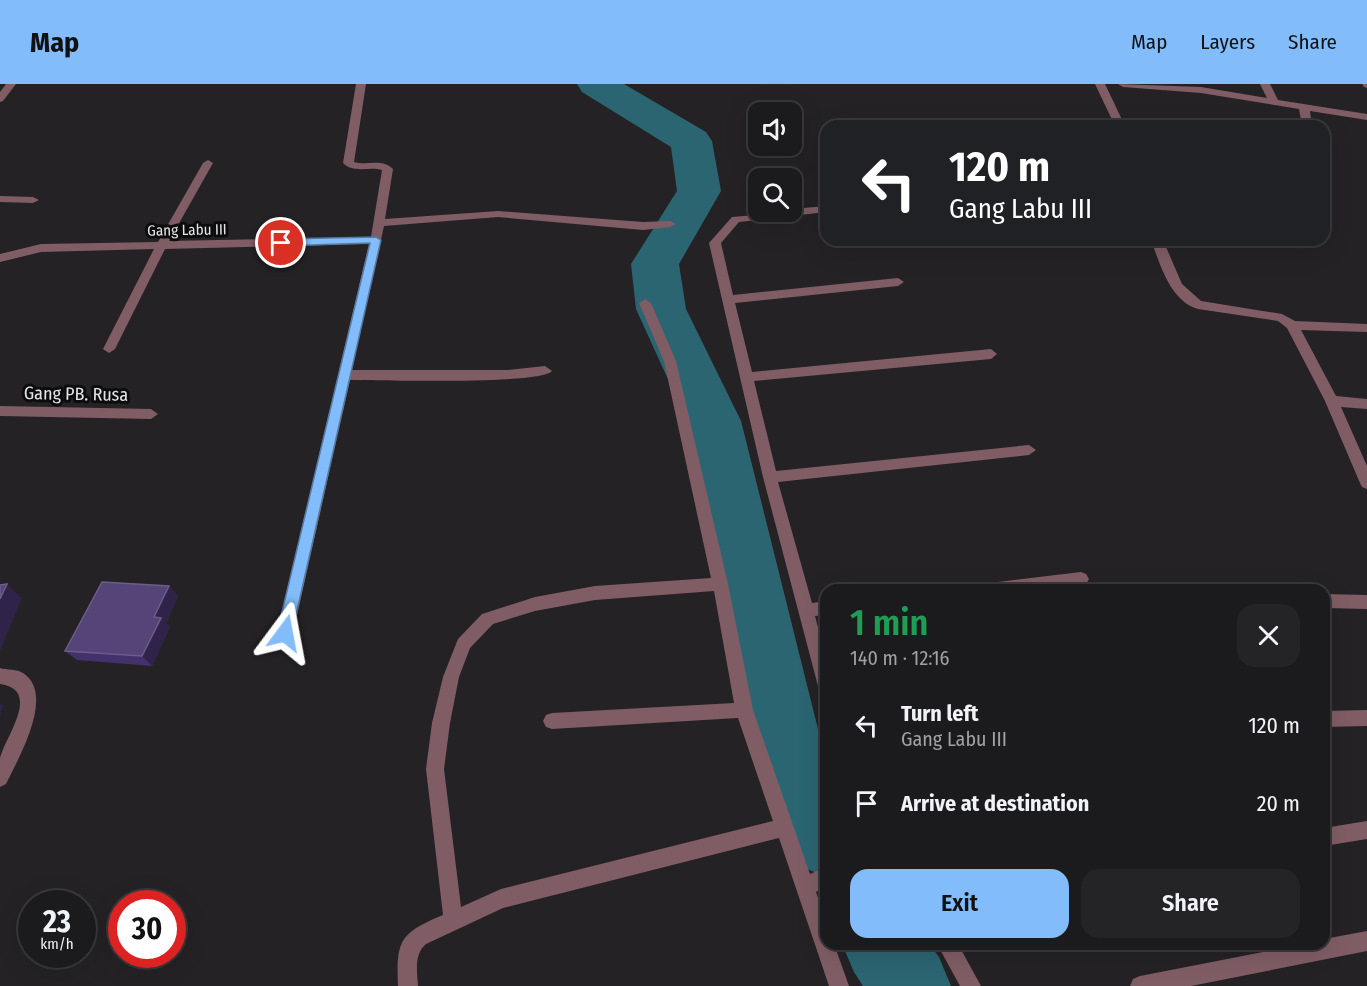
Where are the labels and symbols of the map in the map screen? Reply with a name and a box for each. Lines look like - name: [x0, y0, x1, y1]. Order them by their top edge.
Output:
- pin: [255, 217, 306, 268]
- street label: Gang Labu III: [147, 220, 227, 240]
- street label: Gang PB. Rusa: [24, 382, 128, 406]
- position arrow: [253, 601, 317, 665]
- speed limit sign: 30: [108, 890, 186, 968]

